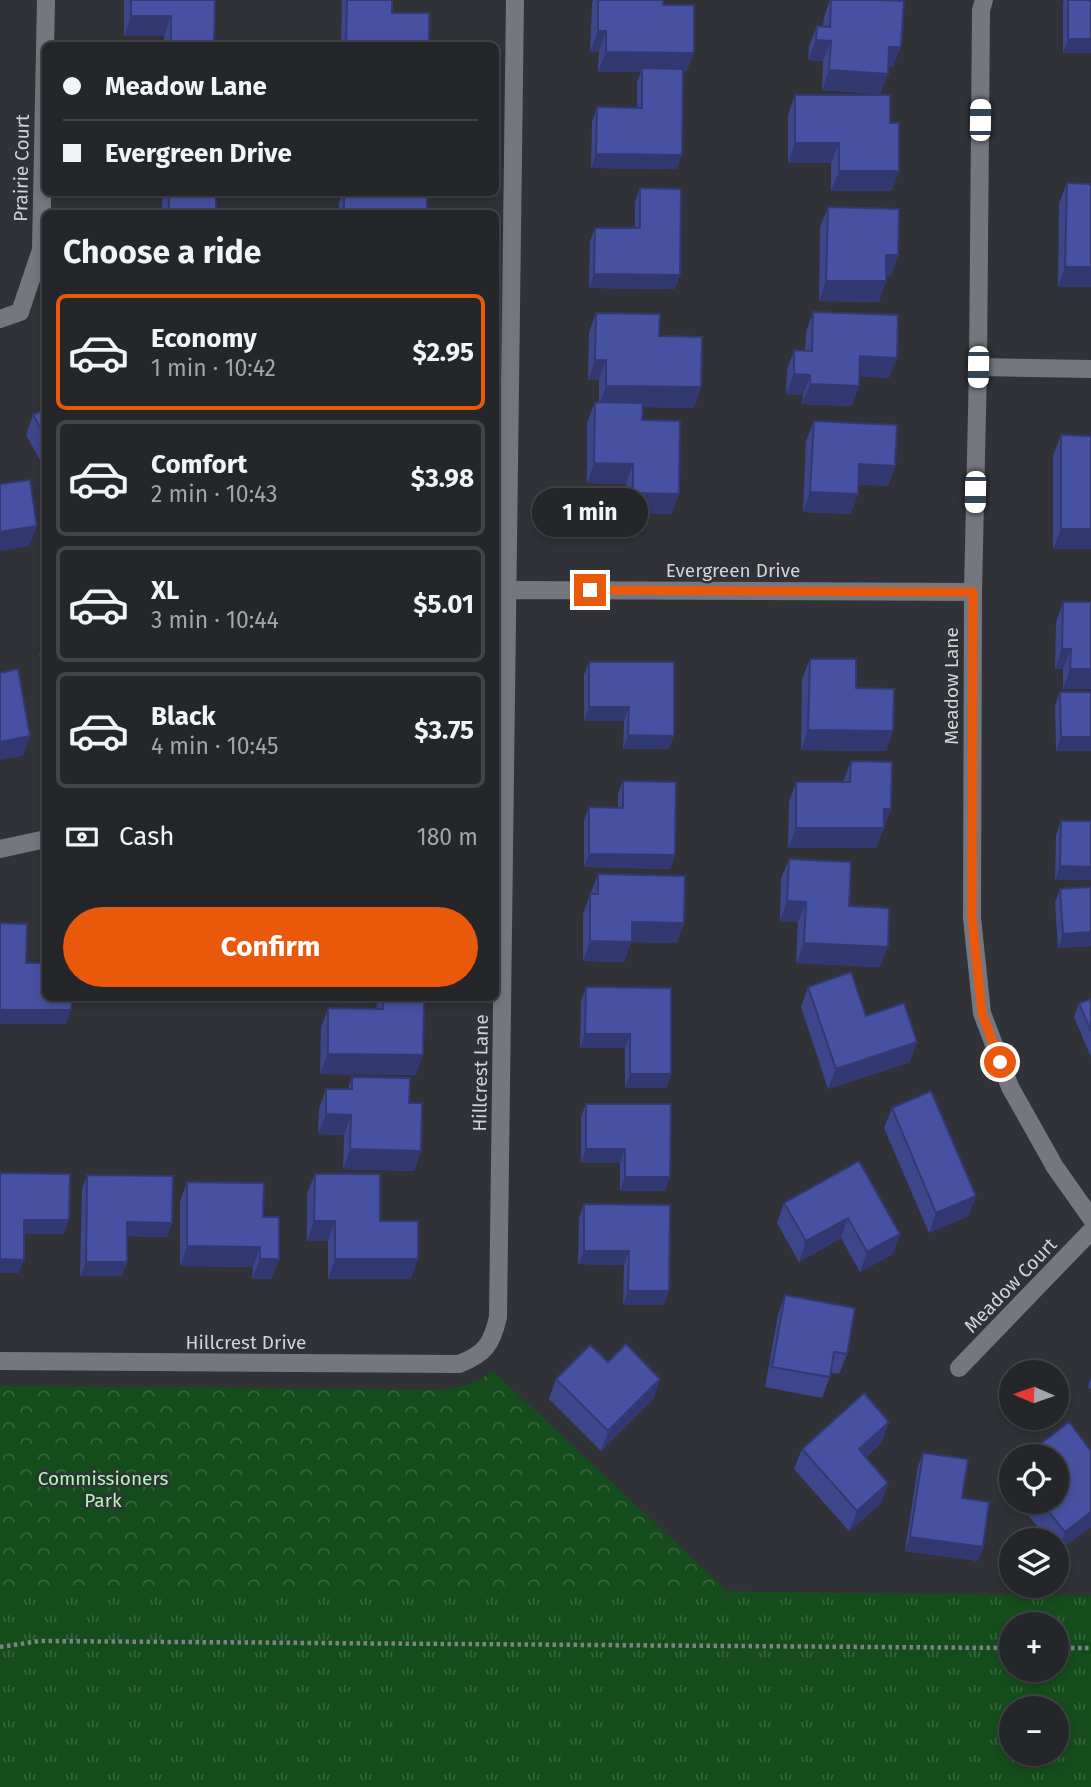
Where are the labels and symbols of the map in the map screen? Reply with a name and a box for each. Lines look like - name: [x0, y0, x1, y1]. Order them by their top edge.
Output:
- car: [970, 99, 991, 141]
- street label: Prairie Court: [9, 114, 34, 222]
- car: [968, 346, 989, 388]
- car: [965, 471, 986, 513]
- callout: 1 min: [532, 489, 648, 538]
- street label: Evergreen Drive: [666, 559, 800, 582]
- route end: [574, 574, 606, 606]
- street label: Meadow Lane: [940, 627, 963, 745]
- street label: Hillcrest Lane: [468, 1014, 493, 1132]
- route start: [984, 1046, 1016, 1078]
- street label: Meadow Court: [959, 1233, 1061, 1338]
- street label: Hillcrest Drive: [186, 1331, 306, 1354]
- north arrow: [999, 1360, 1069, 1430]
- park label: Commissioners Park: [38, 1467, 168, 1512]

